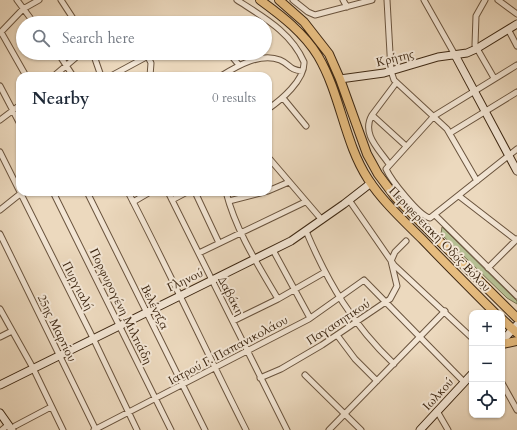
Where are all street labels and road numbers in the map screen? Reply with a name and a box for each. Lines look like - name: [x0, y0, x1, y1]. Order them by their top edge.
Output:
- street label: Κρήτης: [374, 46, 416, 70]
- street label: Περιφερειακή Οδός Βόλου: [385, 183, 495, 296]
- street label: Πορφυρογένη Μιλτιάδη: [85, 245, 156, 367]
- street label: Πυργιαλή: [58, 259, 97, 314]
- street label: Γληνού: [164, 265, 206, 295]
- street label: Δαβάκη: [214, 274, 248, 318]
- street label: Βελέντζα: [137, 282, 173, 333]
- street label: 25ης Μαρτίου: [34, 292, 80, 364]
- street label: Παγασητικού: [303, 295, 373, 349]
- street label: Ιατρού Γ. Παπανικολάου: [165, 312, 291, 388]
- street label: Ιωλκού: [419, 374, 457, 414]

